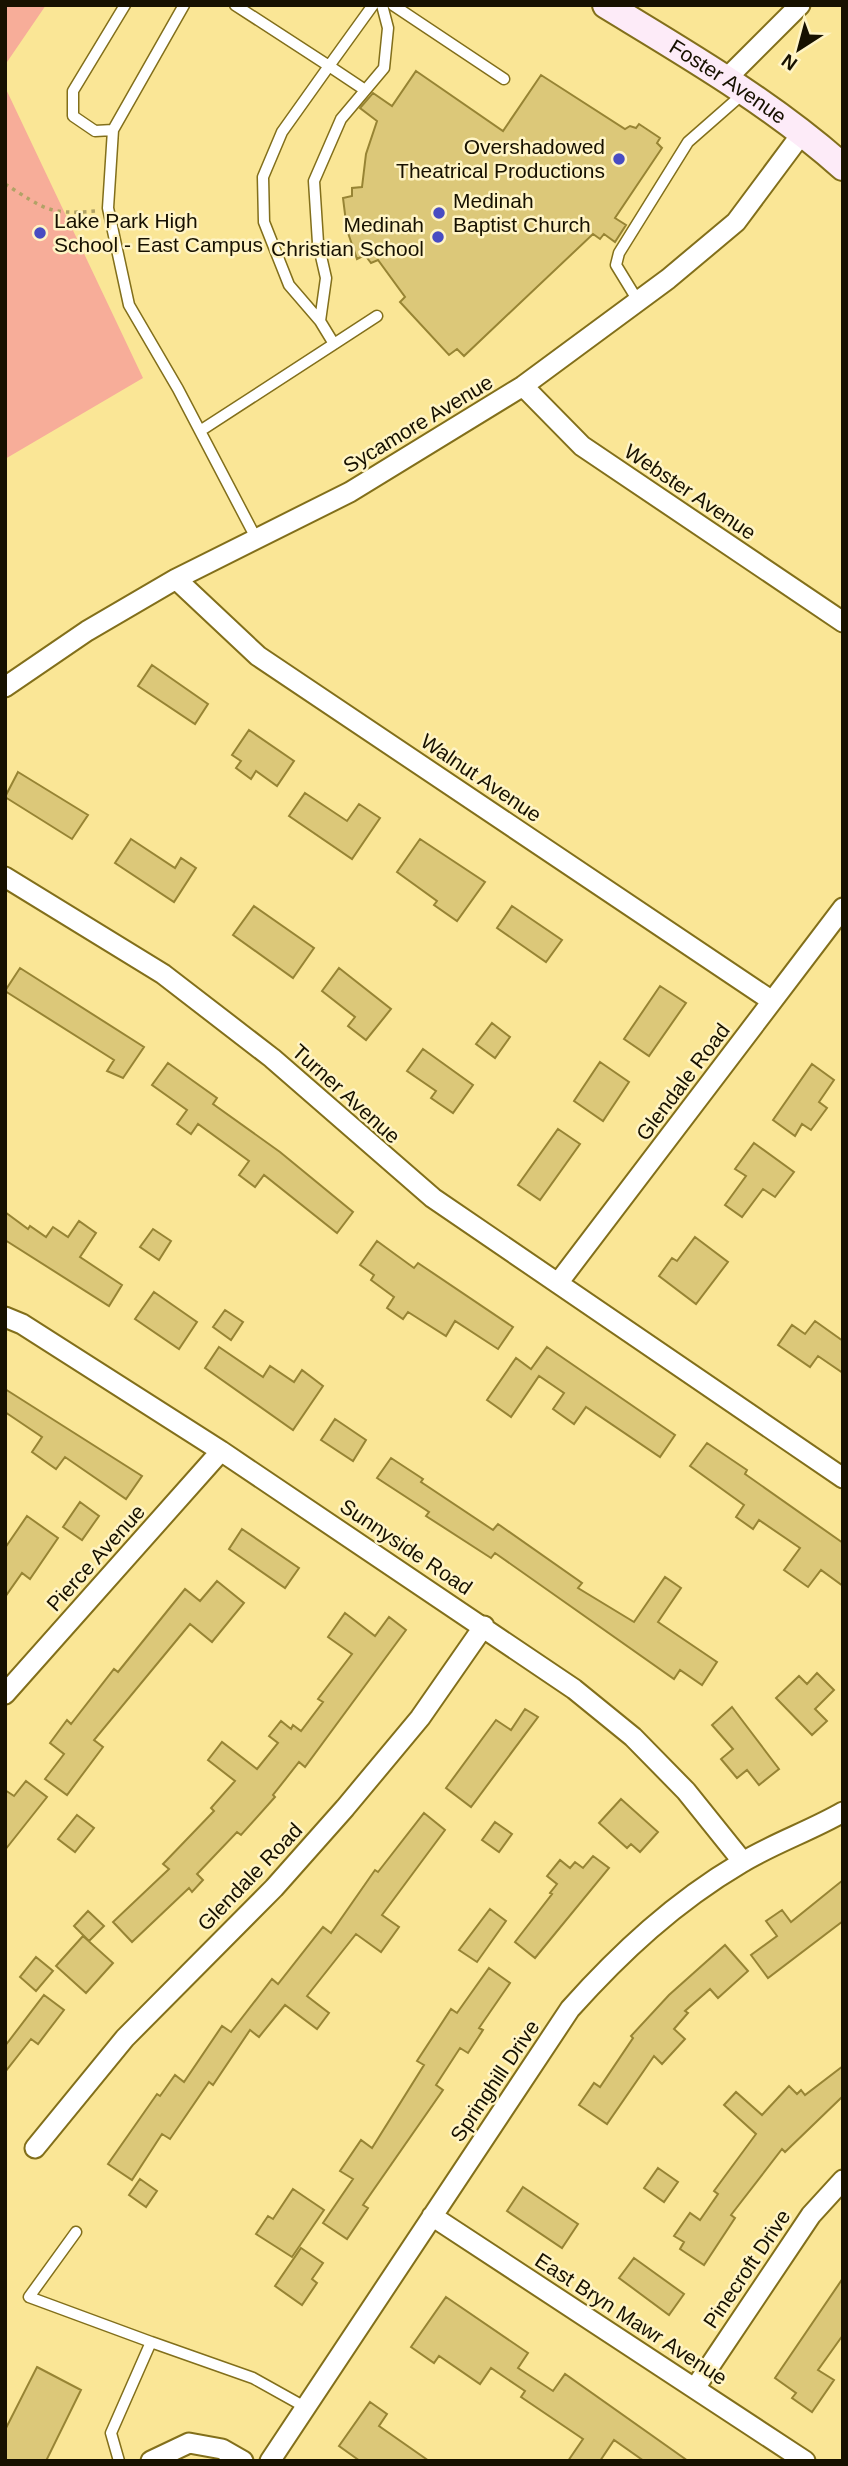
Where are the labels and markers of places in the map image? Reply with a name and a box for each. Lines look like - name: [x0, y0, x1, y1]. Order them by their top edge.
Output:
- place label: Overshadowed Theatrical Productions: [396, 135, 605, 182]
- marker: Overshadowed Theatrical Productions: [611, 151, 627, 167]
- place label: Medinah Baptist Church: [453, 189, 591, 236]
- marker: Medinah Baptist Church: [431, 205, 447, 221]
- place label: Lake Park High School - East Campus: [54, 209, 263, 256]
- place label: Medinah Christian School: [271, 213, 424, 260]
- marker: Lake Park High School - East Campus: [32, 225, 48, 241]
- marker: Medinah Christian School: [430, 229, 446, 245]

